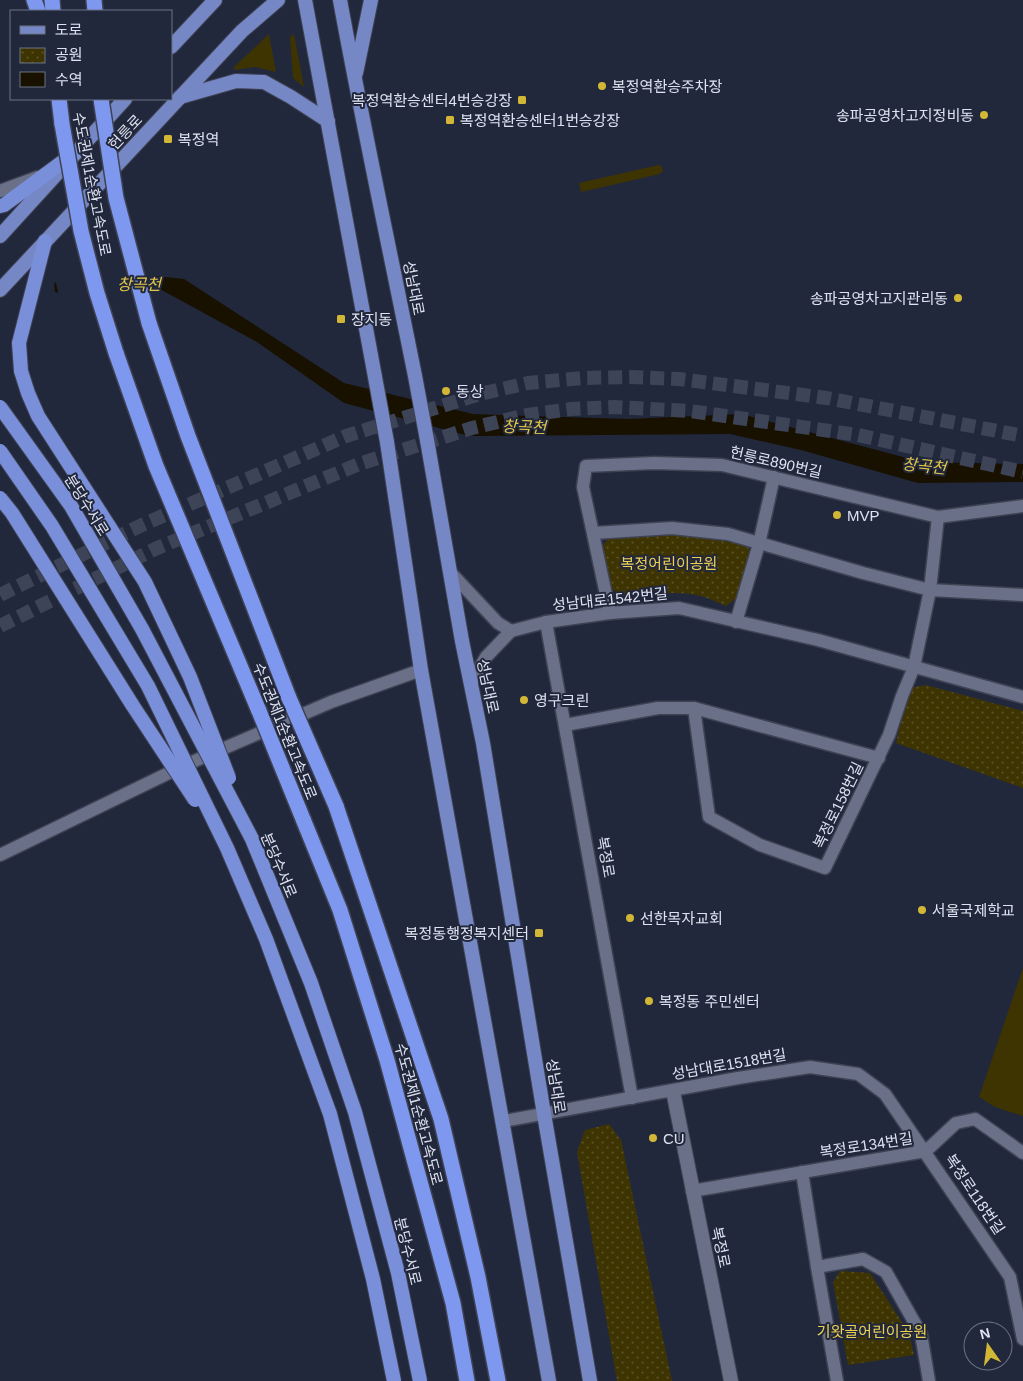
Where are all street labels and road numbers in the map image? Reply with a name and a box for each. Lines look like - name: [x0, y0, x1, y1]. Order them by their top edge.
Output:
- street label: 수도권제1순환고속도로: [70, 111, 114, 257]
- street label: 헌릉로: [105, 111, 145, 153]
- street label: 성남대로: [400, 259, 428, 317]
- street label: 헌릉로890번길: [728, 443, 824, 481]
- street label: 분당수서로: [62, 471, 112, 539]
- street label: 성남대로1542번길: [551, 584, 669, 614]
- street label: 성남대로: [474, 657, 502, 715]
- street label: 수도권제1순환고속도로: [250, 660, 320, 802]
- street label: 복정로158번길: [810, 759, 866, 851]
- street label: 분당수서로: [258, 830, 300, 900]
- street label: 복정로: [594, 835, 618, 879]
- street label: 수도권제1순환고속도로: [392, 1041, 446, 1187]
- street label: 성남대로1518번길: [670, 1046, 788, 1082]
- street label: 성남대로: [543, 1057, 569, 1115]
- street label: 복정로134번길: [818, 1129, 914, 1161]
- street label: 복정로118번길: [942, 1151, 1008, 1237]
- street label: 분당수서로: [391, 1215, 425, 1287]
- street label: 복정로: [708, 1225, 734, 1269]

